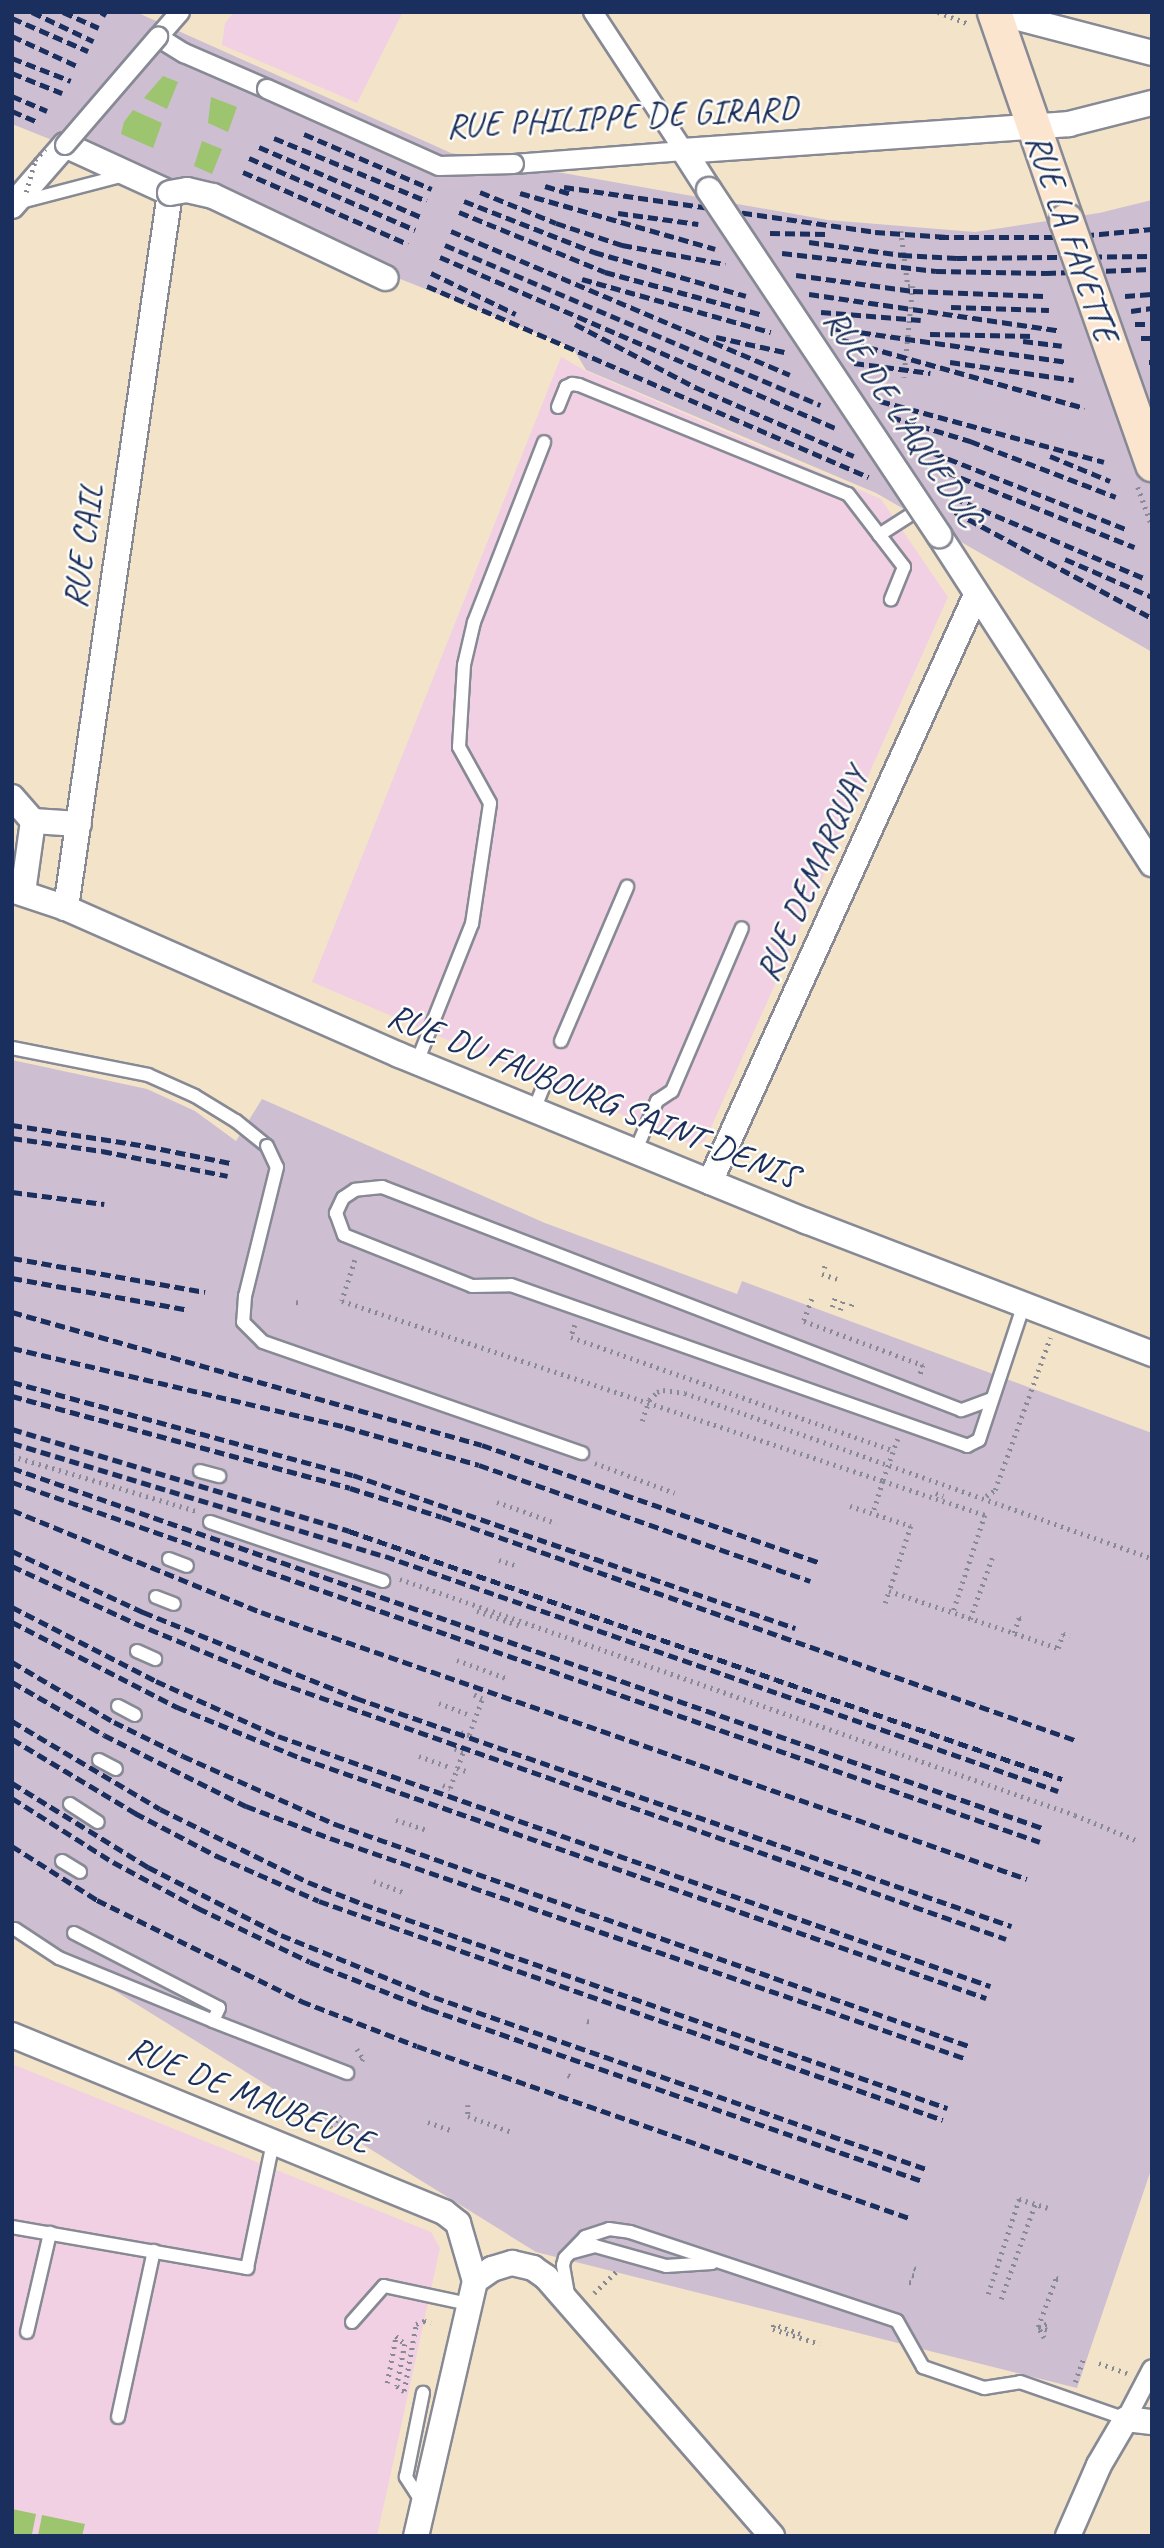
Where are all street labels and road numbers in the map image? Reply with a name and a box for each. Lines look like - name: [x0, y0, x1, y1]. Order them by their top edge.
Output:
- street label: RUE PHILIPPE DE GIRARD: [445, 87, 799, 147]
- street label: RUE LA FAYETTE: [1016, 127, 1128, 349]
- street label: RUE DE L'AQUEDUC: [815, 301, 991, 535]
- street label: RUE CAIL: [54, 481, 112, 611]
- street label: RUE DEMARQUAY: [746, 761, 878, 987]
- street label: RUE DU FAUBOURG SAINT-DENIS: [383, 995, 803, 1197]
- street label: RUE DE MAUBEUGE: [122, 2027, 378, 2163]

